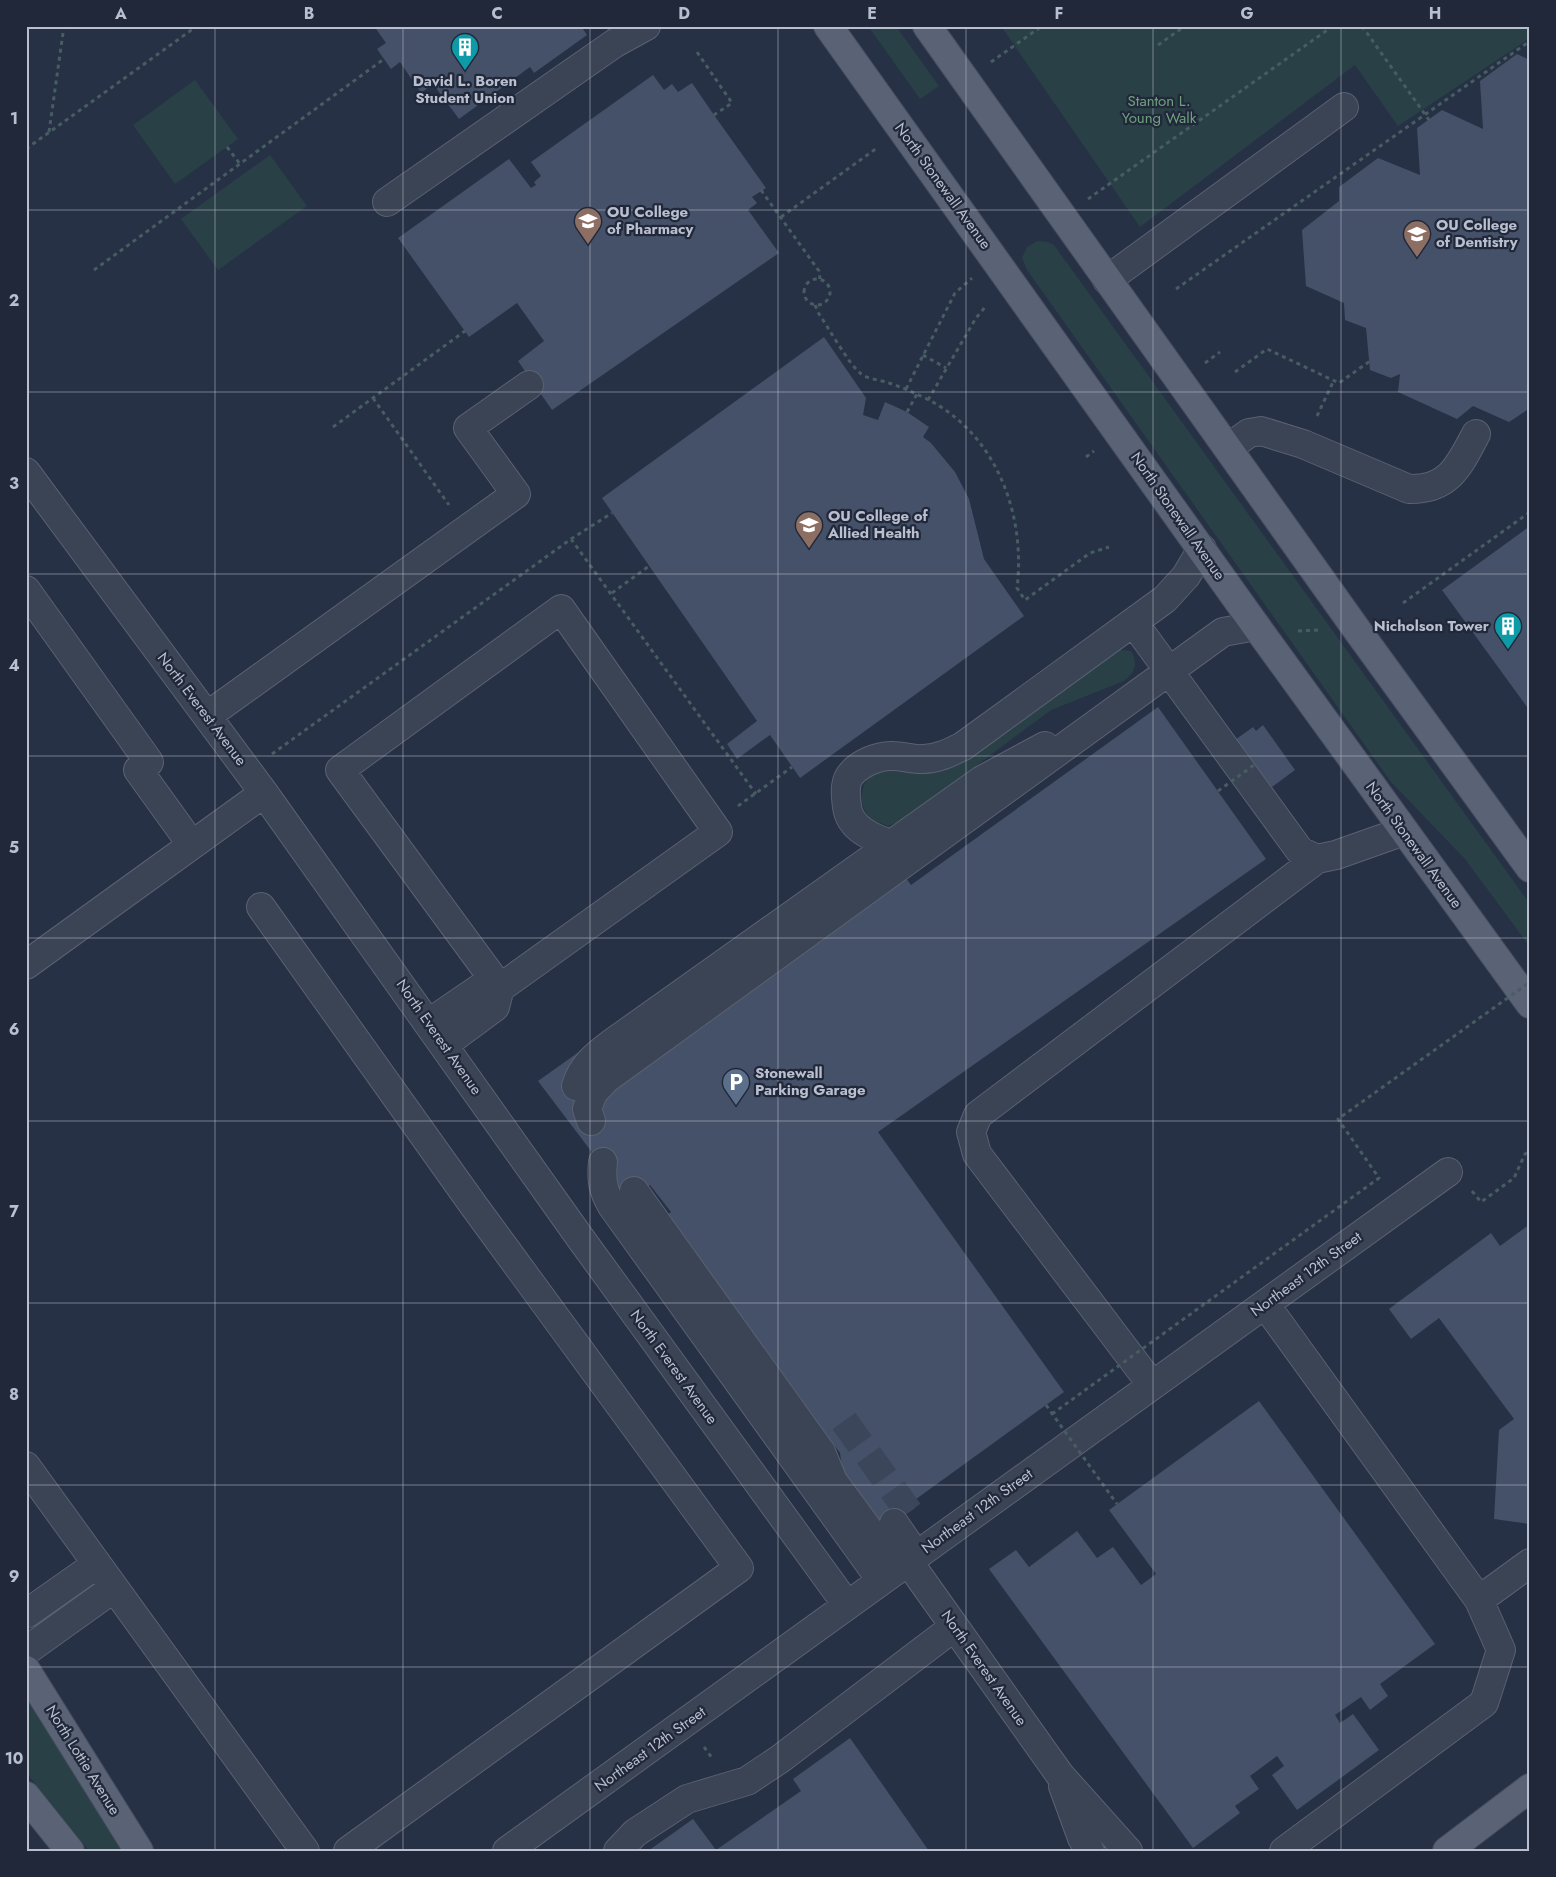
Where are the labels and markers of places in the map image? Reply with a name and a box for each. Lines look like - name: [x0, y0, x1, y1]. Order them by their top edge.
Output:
- building icon: David L. Boren Student Union: [450, 32, 480, 71]
- place label: David L. Boren Student Union: [413, 70, 517, 109]
- place label: OU College of Pharmacy: [607, 201, 693, 240]
- school or university icon: OU College of Pharmacy: [573, 206, 603, 245]
- place label: OU College of Dentistry: [1436, 214, 1518, 253]
- school or university icon: OU College of Dentistry: [1402, 219, 1432, 258]
- place label: OU College of Allied Health: [827, 505, 928, 544]
- school or university icon: OU College of Allied Health: [794, 510, 824, 549]
- building icon: Nicholson Tower: [1493, 611, 1523, 650]
- place label: Nicholson Tower: [1374, 615, 1490, 637]
- place label: Stonewall Parking Garage: [755, 1062, 866, 1101]
- parking icon: Stonewall Parking Garage: [721, 1067, 751, 1106]

